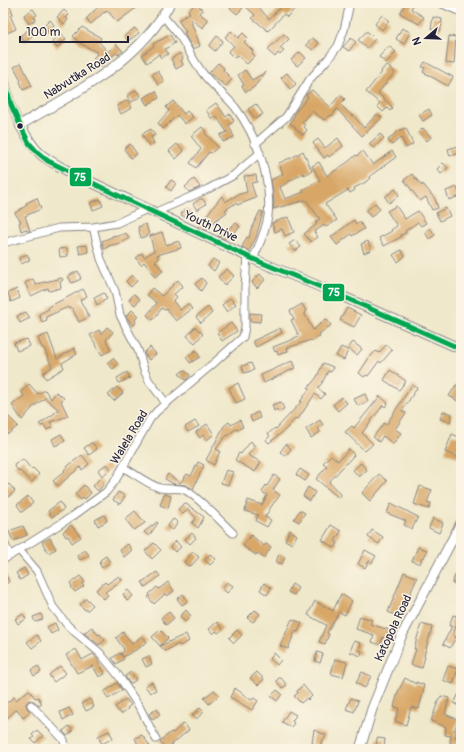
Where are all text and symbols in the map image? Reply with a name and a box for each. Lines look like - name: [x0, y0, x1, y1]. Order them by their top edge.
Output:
- scale bar: [20, 18, 128, 44]
- north arrow: [406, 18, 446, 58]
- text: 100 m: [26, 25, 61, 40]
- text: N: [409, 35, 424, 47]
- street label: Nabvutika Road: [41, 50, 114, 103]
- unlabelled marker: [15, 121, 25, 131]
- line badge: 75: [69, 167, 92, 187]
- text: 75: [74, 171, 86, 184]
- street label: Youth Drive: [181, 207, 240, 245]
- line badge: 75: [322, 283, 345, 302]
- text: 75: [328, 286, 340, 299]
- street label: Walela Road: [107, 407, 151, 467]
- street label: Katopola Road: [371, 592, 415, 664]

